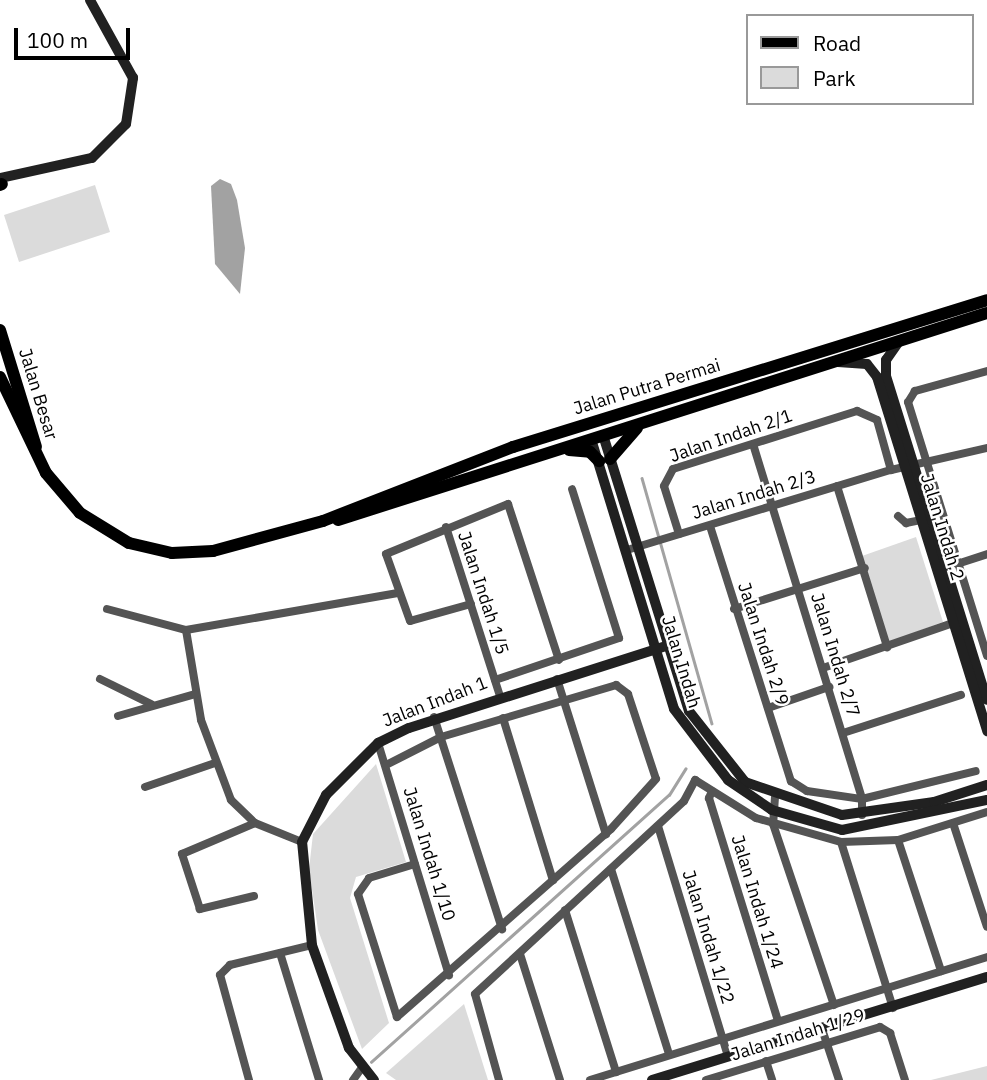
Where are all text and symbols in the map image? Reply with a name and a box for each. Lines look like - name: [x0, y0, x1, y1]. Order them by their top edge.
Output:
- scale bar: [18, 14, 133, 58]
- legend: [746, 14, 973, 105]
- text: 100 m: [27, 26, 88, 54]
- text: Road: [813, 29, 861, 57]
- text: Park: [813, 64, 856, 92]
- street label: Jalan Besar: [14, 346, 62, 442]
- street label: Jalan Putra Permai: [571, 354, 723, 420]
- street label: Jalan Indah 2/1: [667, 405, 795, 467]
- street label: Jalan Indah 2/3: [690, 466, 818, 524]
- street label: Jalan Indah 2: [916, 471, 968, 583]
- street label: Jalan Indah 1/5: [453, 529, 513, 657]
- street label: Jalan Indah 2/9: [733, 580, 793, 708]
- street label: Jalan Indah 2/7: [806, 591, 864, 719]
- street label: Jalan Indah: [657, 613, 705, 711]
- street label: Jalan Indah 1: [380, 672, 490, 732]
- street label: Jalan Indah 1/10: [398, 784, 460, 924]
- street label: Jalan Indah 1/24: [726, 832, 788, 972]
- street label: Jalan Indah 1/22: [677, 867, 739, 1007]
- street label: Jalan Indah 1/29: [728, 1004, 868, 1066]

